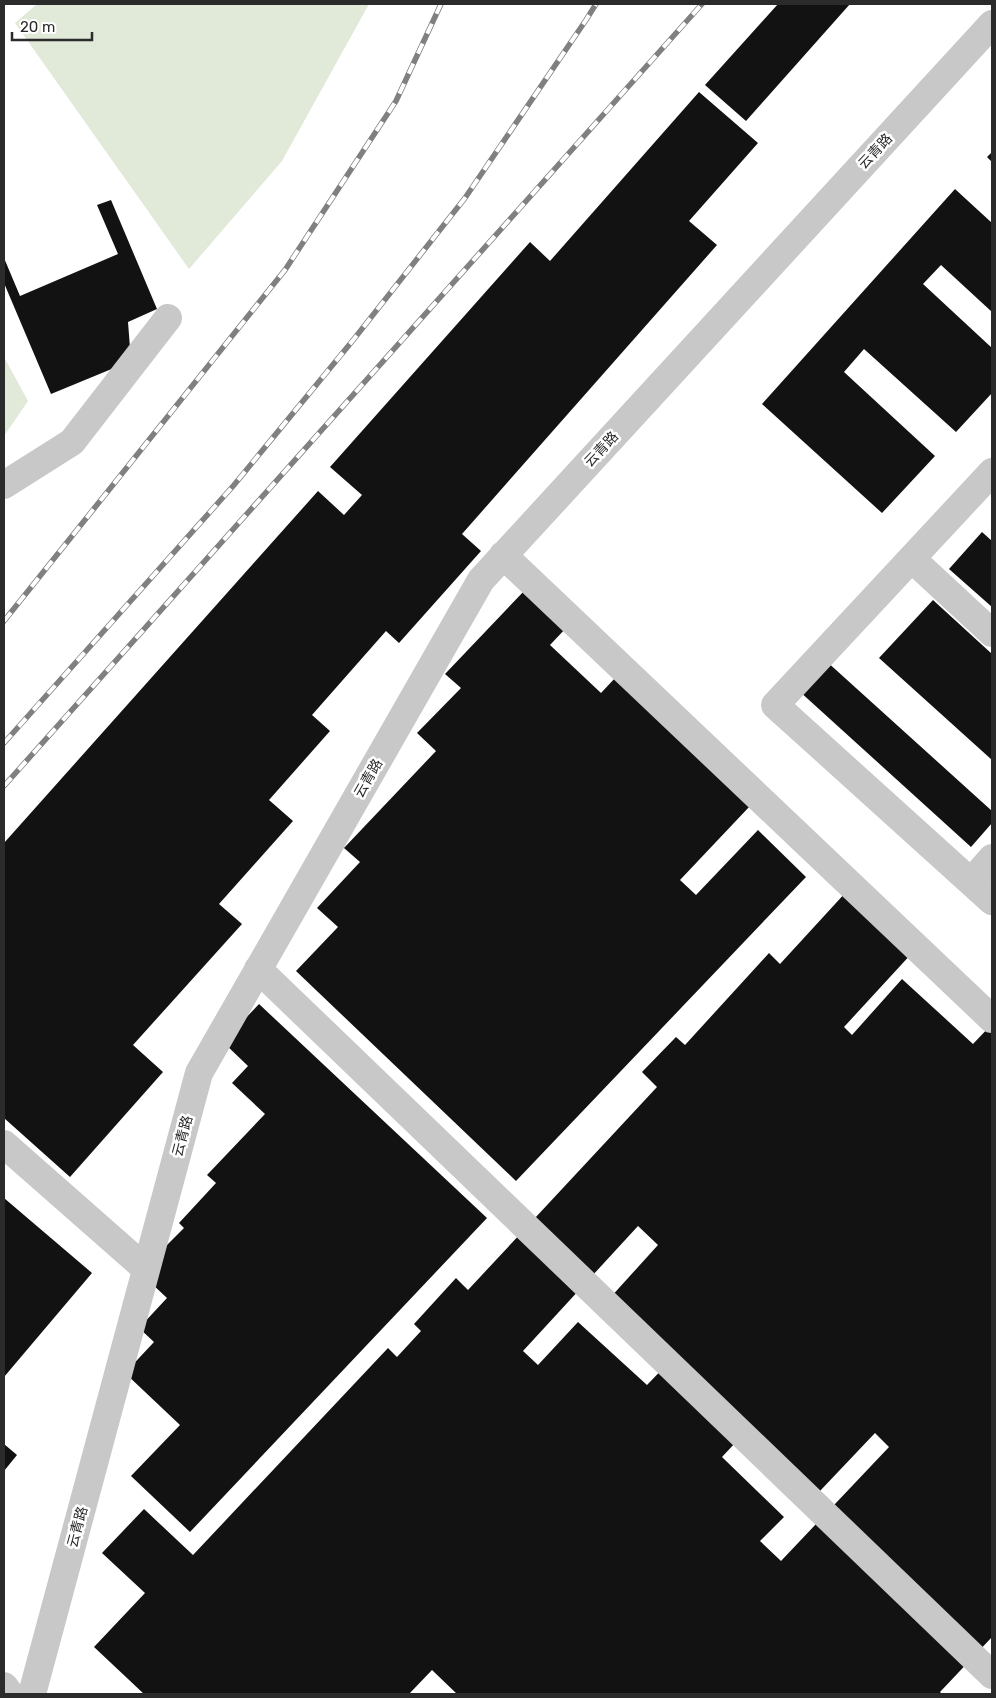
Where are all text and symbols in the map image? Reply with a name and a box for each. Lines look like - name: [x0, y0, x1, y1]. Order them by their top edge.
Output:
- scale bar: [12, 10, 92, 42]
- text: 20 m: [20, 18, 55, 36]
- street label: 云青路: [855, 130, 896, 172]
- street label: 云青路: [581, 428, 622, 470]
- street label: 云青路: [351, 756, 386, 801]
- street label: 云青路: [169, 1114, 196, 1159]
- street label: 云青路: [64, 1505, 91, 1550]

